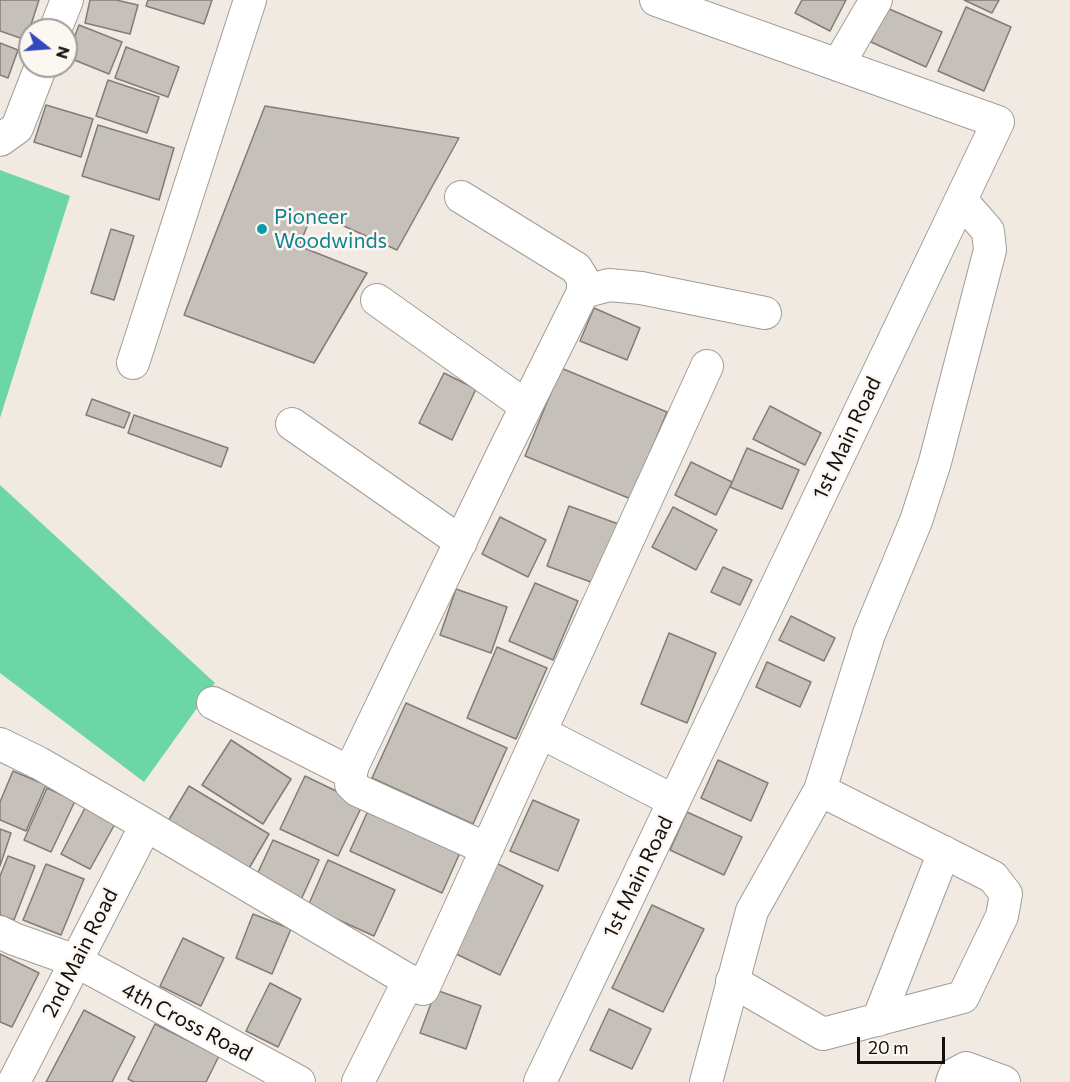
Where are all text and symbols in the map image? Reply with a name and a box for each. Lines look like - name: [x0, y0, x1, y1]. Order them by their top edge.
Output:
- north arrow: [18, 18, 78, 78]
- text: N: [53, 44, 75, 61]
- place label: Pioneer Woodwinds: [274, 204, 387, 254]
- marker: Pioneer Woodwinds: [255, 222, 269, 236]
- street label: 1st Main Road: [808, 373, 886, 503]
- street label: 1st Main Road: [598, 812, 678, 942]
- street label: 2nd Main Road: [37, 884, 123, 1022]
- street label: 4th Cross Road: [117, 977, 257, 1067]
- scale bar: [860, 1025, 948, 1063]
- text: 20 m: [868, 1036, 909, 1058]

